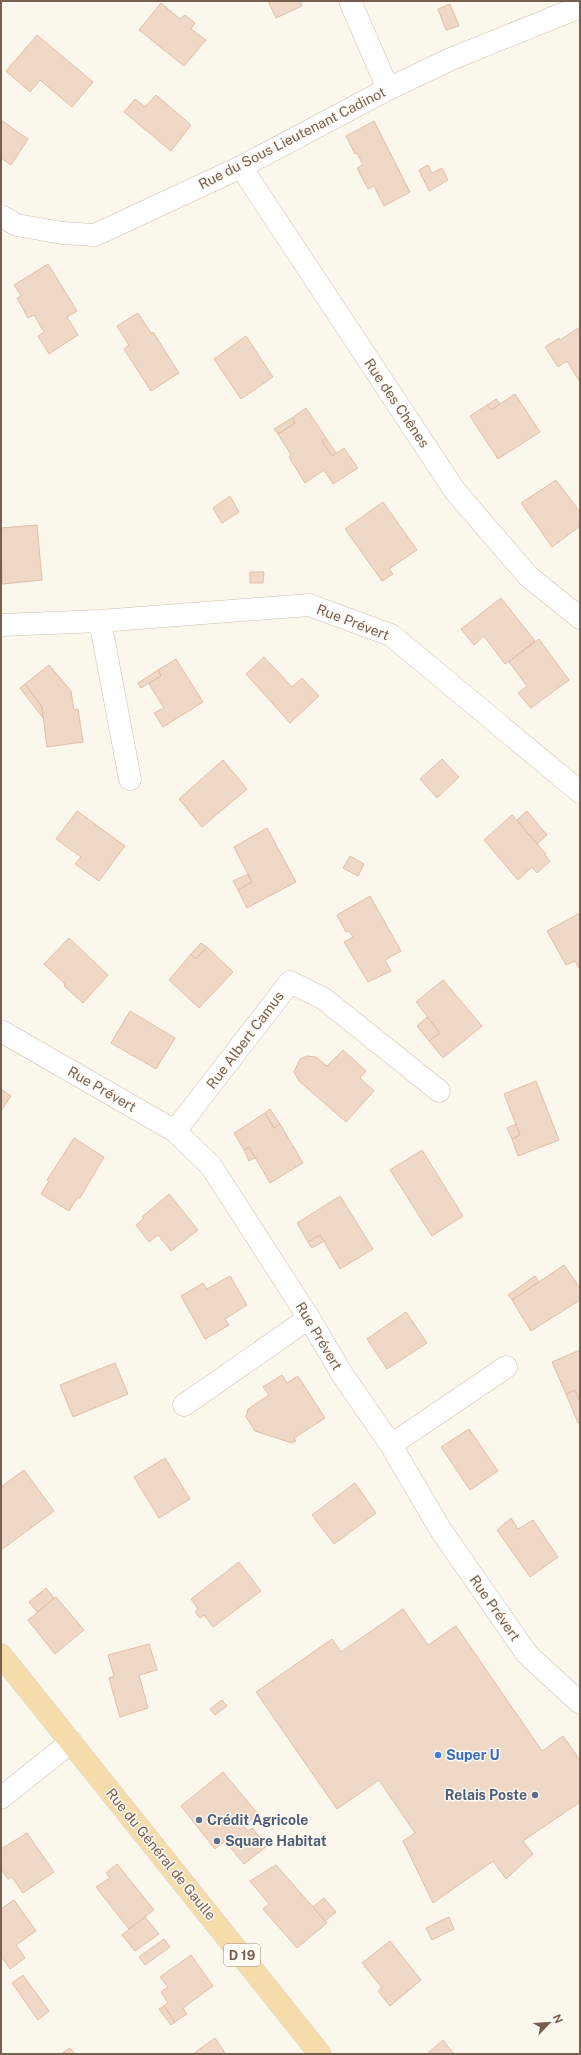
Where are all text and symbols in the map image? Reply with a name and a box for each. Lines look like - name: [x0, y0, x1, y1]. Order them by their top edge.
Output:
- street label: Rue du Sous Lieutenant Cadinot: [196, 84, 388, 192]
- street label: Rue des Chênes: [361, 355, 433, 451]
- street label: Rue Prévert: [314, 601, 392, 643]
- street label: Rue Albert Camus: [203, 988, 287, 1092]
- street label: Rue Prévert: [65, 1063, 139, 1115]
- street label: Rue Prévert: [292, 1299, 346, 1373]
- street label: Rue Prévert: [467, 1572, 523, 1644]
- place label: Super U: [446, 1747, 500, 1763]
- marker: Super U: [433, 1750, 443, 1760]
- street label: Rue du Général de Gaulle: [103, 1785, 219, 1923]
- place label: Relais Poste: [445, 1787, 527, 1803]
- marker: Relais Poste: [530, 1790, 540, 1800]
- place label: Crédit Agricole: [207, 1812, 308, 1828]
- marker: Crédit Agricole: [194, 1815, 204, 1825]
- place label: Square Habitat: [225, 1833, 327, 1849]
- marker: Square Habitat: [212, 1836, 222, 1846]
- road number: D 19: [224, 1944, 260, 1966]
- north arrow: [529, 2003, 569, 2043]
- text: N: [551, 2012, 565, 2025]

